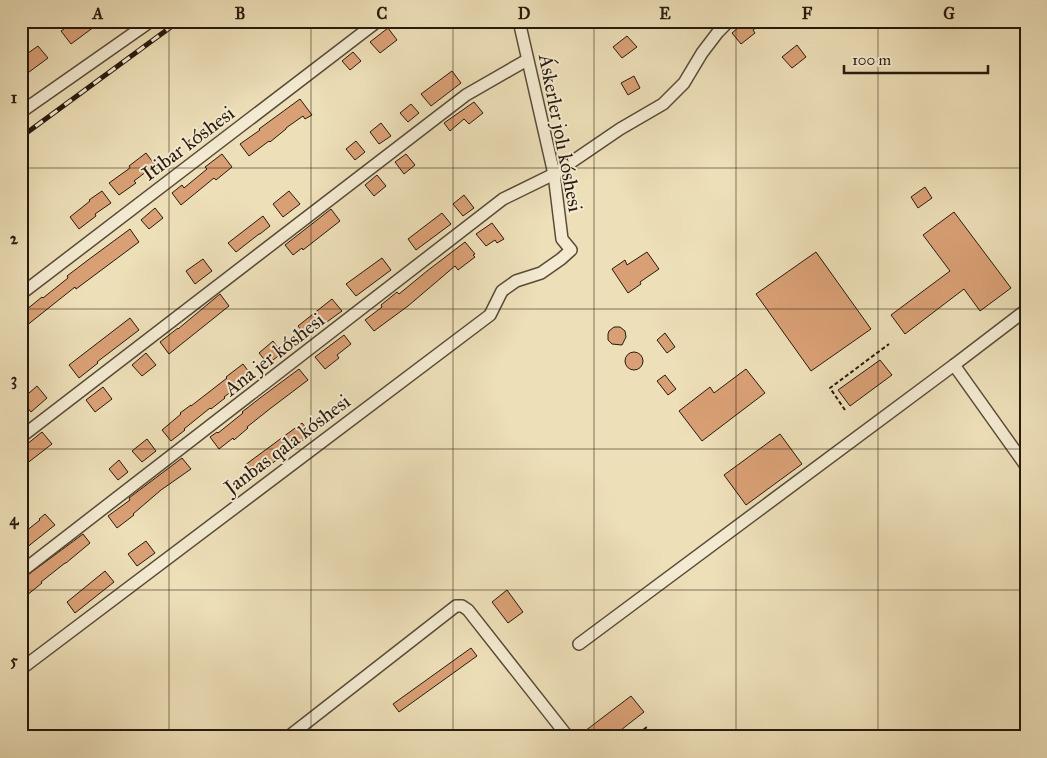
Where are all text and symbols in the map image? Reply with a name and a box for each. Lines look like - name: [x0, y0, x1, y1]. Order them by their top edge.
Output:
- text: A: [92, 4, 104, 23]
- text: B: [235, 4, 245, 23]
- text: C: [377, 4, 388, 23]
- text: D: [518, 4, 531, 23]
- text: E: [659, 4, 671, 23]
- text: F: [802, 4, 813, 23]
- text: G: [943, 4, 955, 23]
- scale bar: [844, 42, 988, 74]
- street label: Áskerler jolı kóshesi: [534, 51, 589, 214]
- text: 100 m: [852, 51, 892, 69]
- text: 1: [11, 88, 18, 107]
- street label: Itibar kóshesi: [137, 100, 239, 185]
- text: 2: [10, 229, 19, 248]
- street label: Ana jer kóshesi: [218, 307, 329, 401]
- text: 3: [11, 370, 17, 390]
- street label: Janbas qala kóshesi: [218, 389, 356, 501]
- text: 4: [10, 510, 20, 530]
- text: 5: [10, 651, 18, 670]

